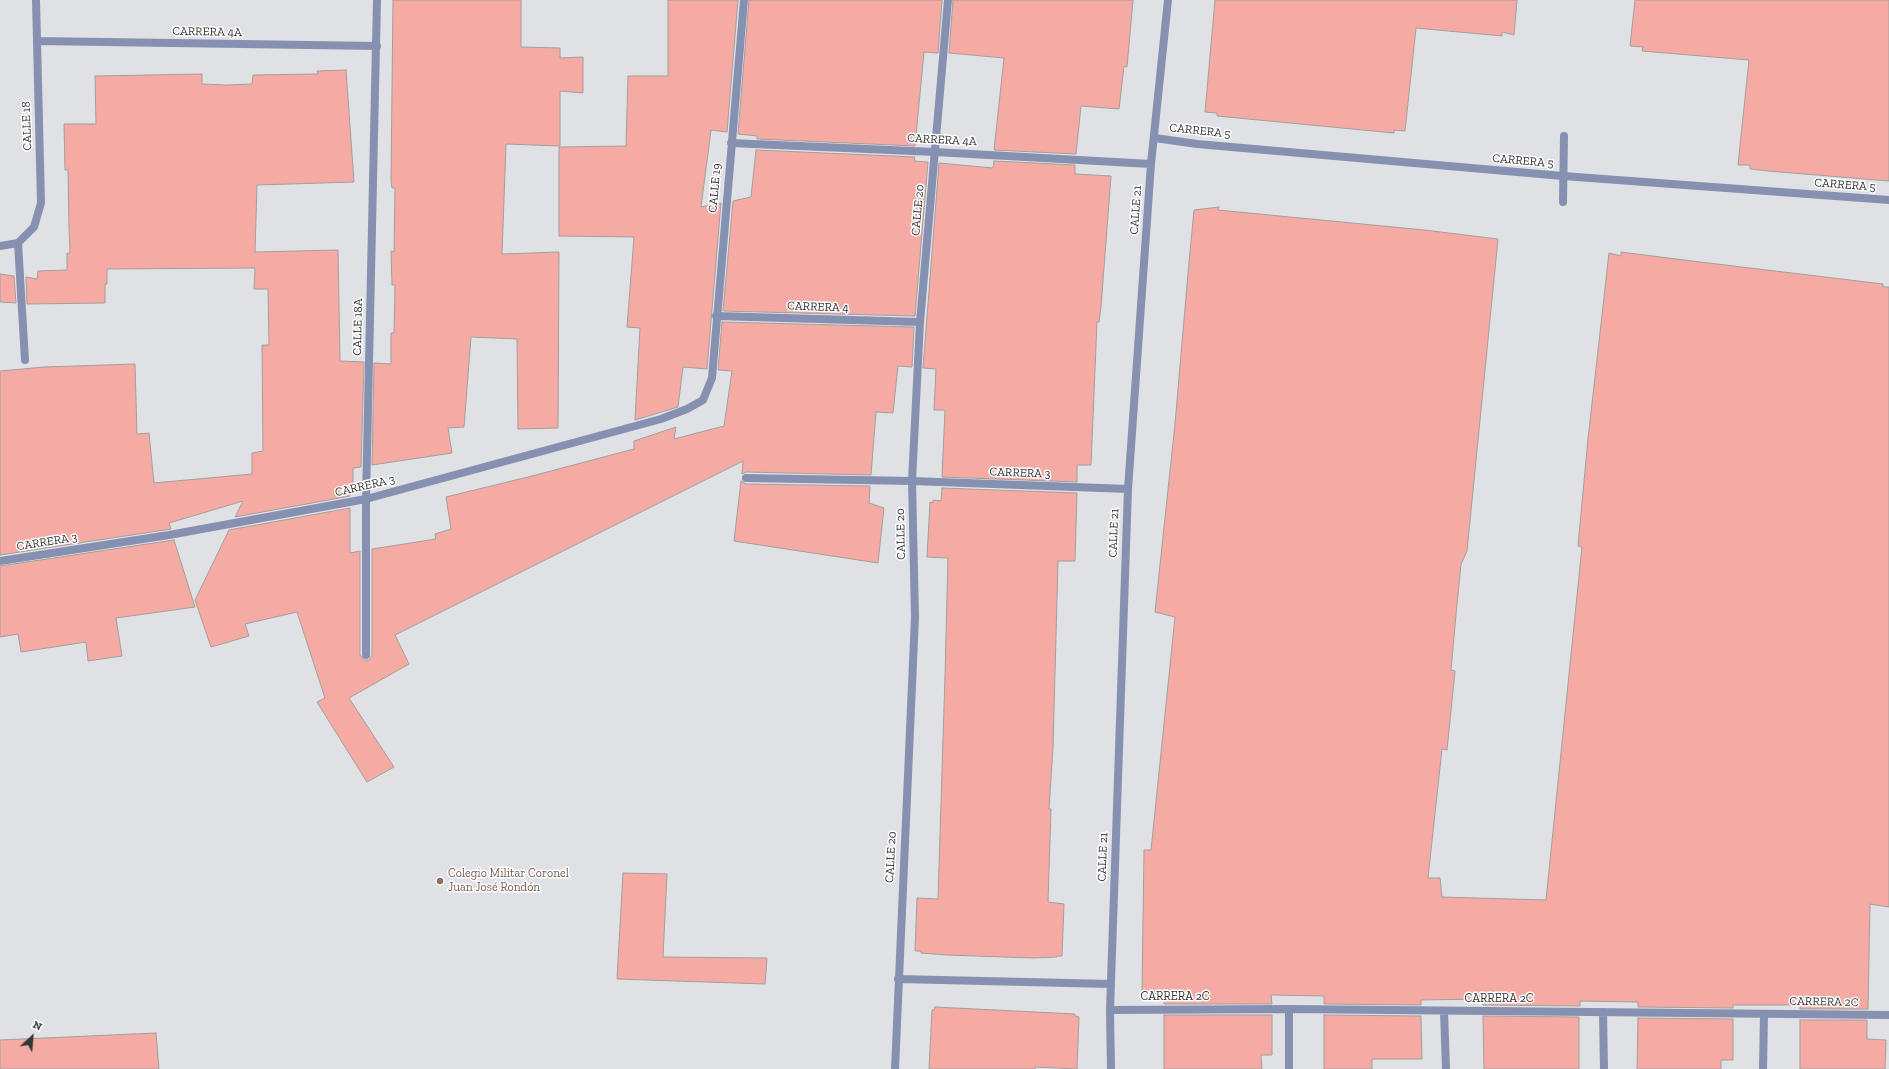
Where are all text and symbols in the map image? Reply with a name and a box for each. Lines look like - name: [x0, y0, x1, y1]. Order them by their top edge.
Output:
- street label: CARRERA 4A: [172, 24, 242, 40]
- street label: CALLE 18: [19, 101, 35, 151]
- street label: CARRERA 5: [1169, 121, 1231, 141]
- street label: CARRERA 4A: [907, 131, 977, 149]
- street label: CARRERA 5: [1492, 151, 1554, 171]
- street label: CALLE 19: [706, 163, 724, 213]
- street label: CARRERA 5: [1814, 176, 1876, 194]
- street label: CALLE 20: [909, 184, 927, 236]
- street label: CALLE 21: [1127, 185, 1145, 235]
- street label: CALLE 18A: [350, 298, 366, 356]
- street label: CARRERA 4: [787, 299, 849, 315]
- street label: CARRERA 3: [989, 465, 1051, 481]
- street label: CARRERA 3: [334, 472, 396, 500]
- street label: CALLE 20: [893, 508, 909, 560]
- street label: CALLE 21: [1106, 508, 1122, 558]
- street label: CARRERA 3: [16, 530, 78, 554]
- street label: CALLE 20: [882, 831, 900, 883]
- street label: CALLE 21: [1095, 832, 1111, 882]
- place label: Colegio Militar Coronel Juan José Rondón: [448, 867, 569, 895]
- marker: Colegio Militar Coronel Juan José Rondón: [435, 876, 445, 886]
- street label: CARRERA 2C: [1140, 990, 1210, 1004]
- street label: CARRERA 2C: [1464, 992, 1534, 1006]
- street label: CARRERA 2C: [1789, 994, 1859, 1010]
- north arrow: [12, 1017, 52, 1057]
- text: N: [31, 1018, 44, 1033]

